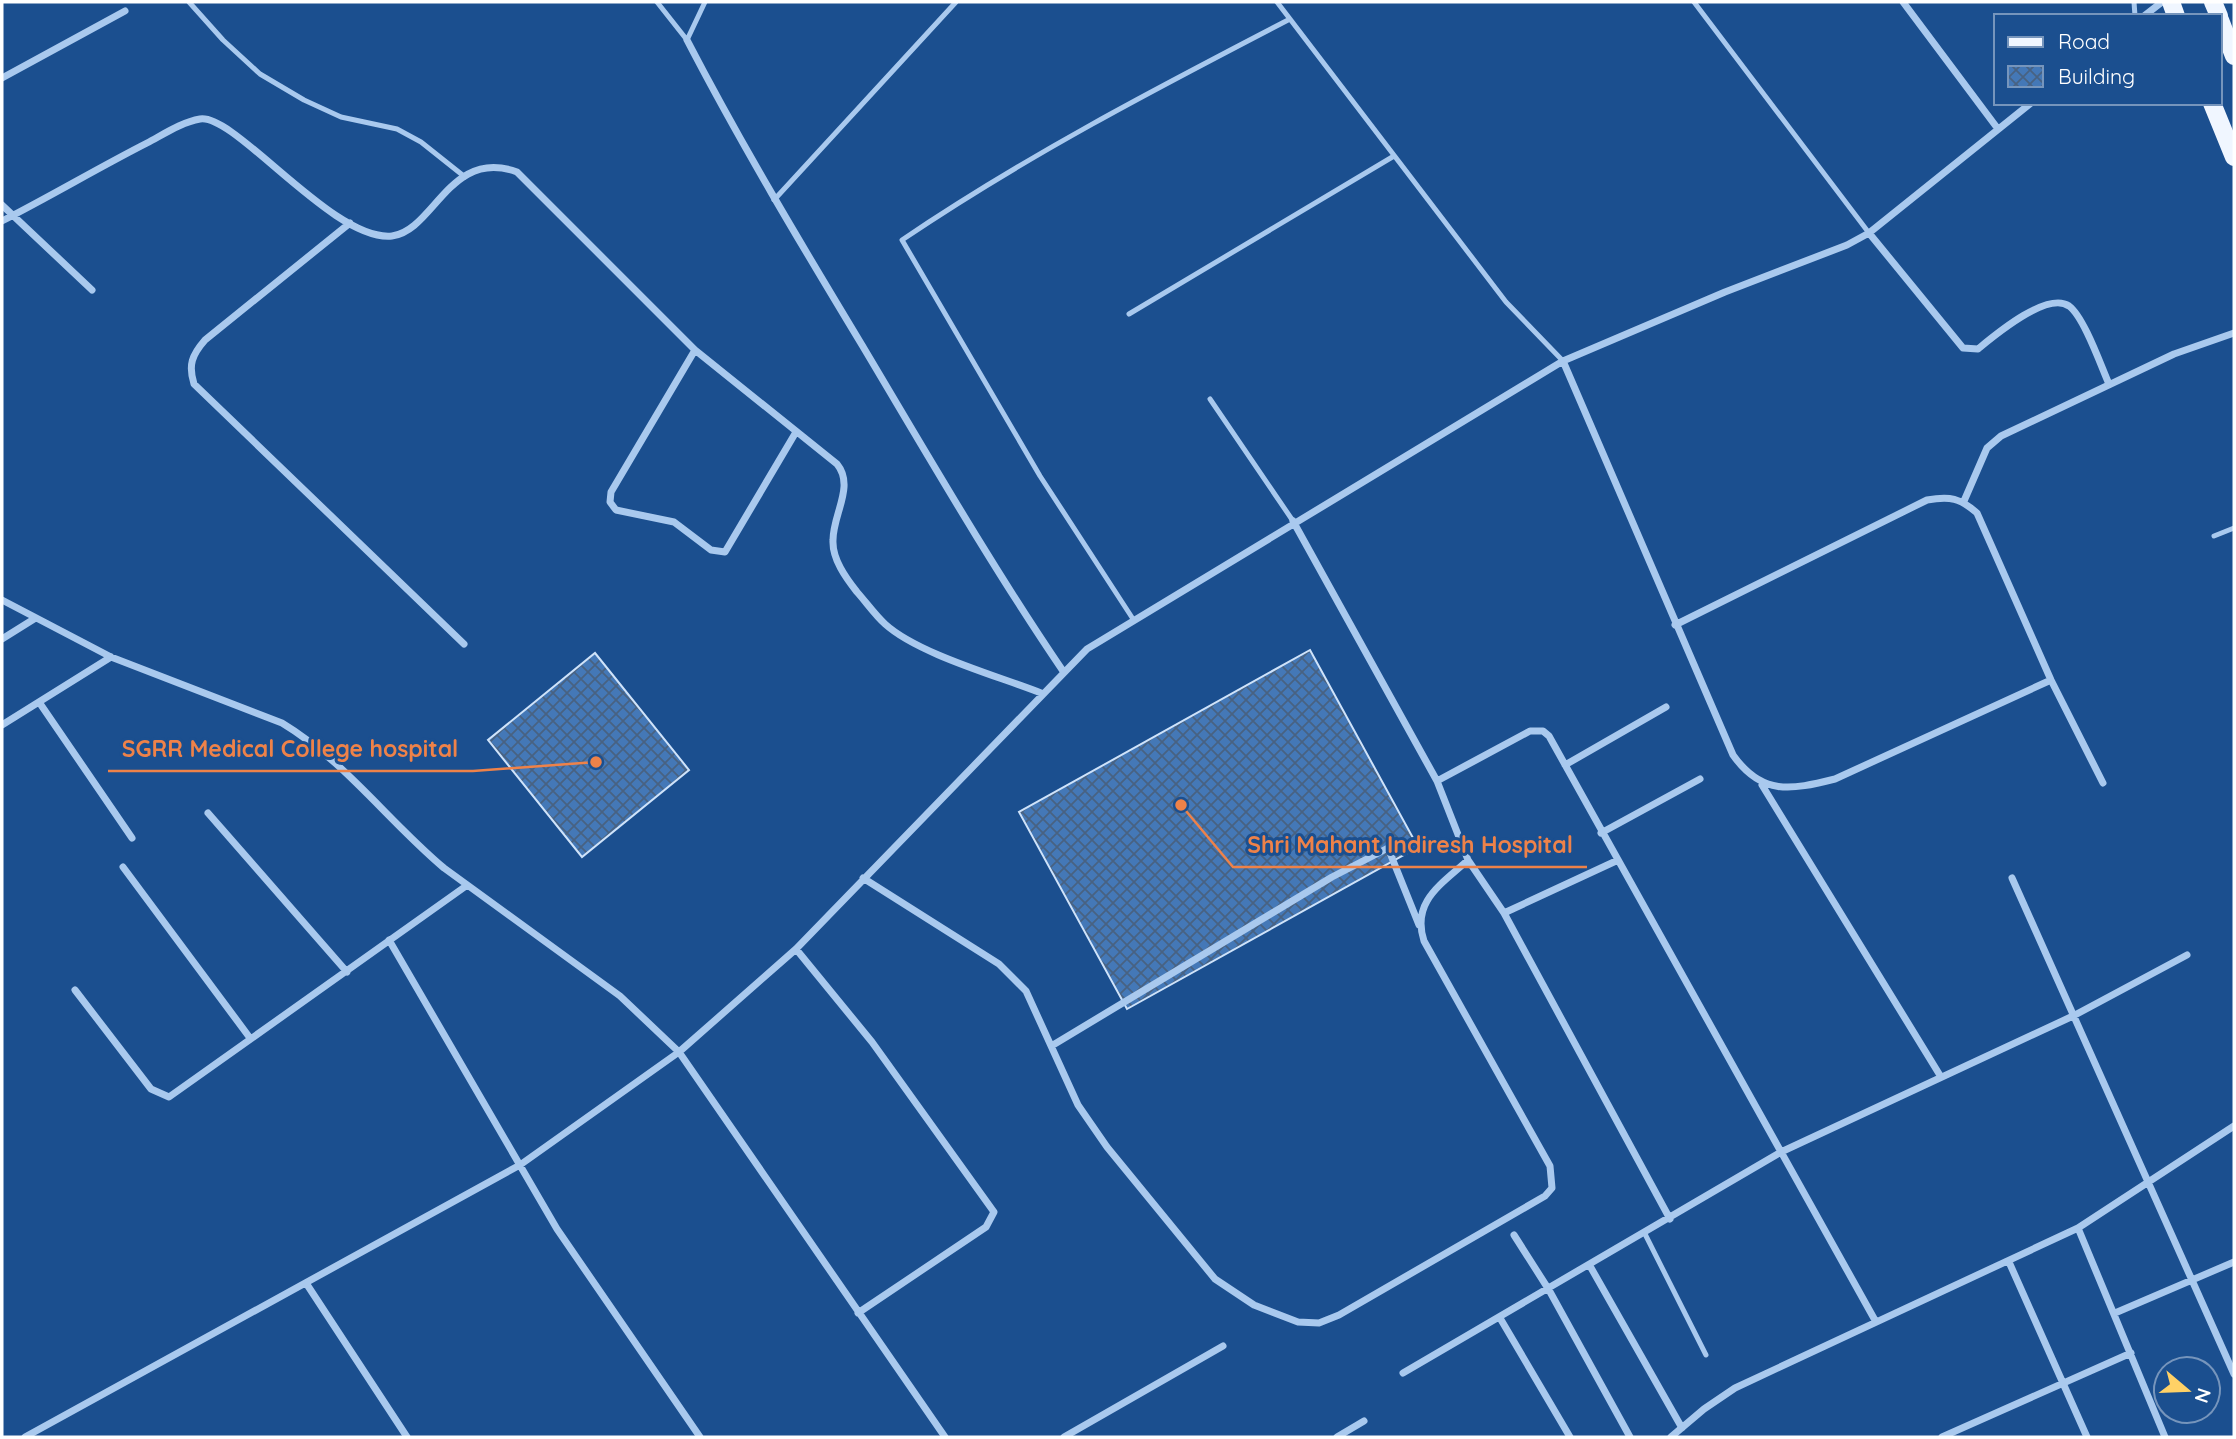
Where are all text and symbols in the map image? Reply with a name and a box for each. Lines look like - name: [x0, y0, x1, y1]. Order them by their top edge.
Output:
- legend: [1994, 14, 2222, 105]
- text: Road: [2058, 28, 2110, 54]
- text: Building: [2058, 63, 2135, 89]
- callout: SGRR Medical College hospital: [108, 727, 473, 771]
- text: SGRR Medical College hospital: [122, 734, 458, 763]
- callout: Shri Mahant Indiresh Hospital: [1233, 823, 1587, 867]
- text: Shri Mahant Indiresh Hospital: [1247, 830, 1573, 859]
- north arrow: [2152, 1355, 2222, 1425]
- text: N: [2189, 1385, 2217, 1406]

